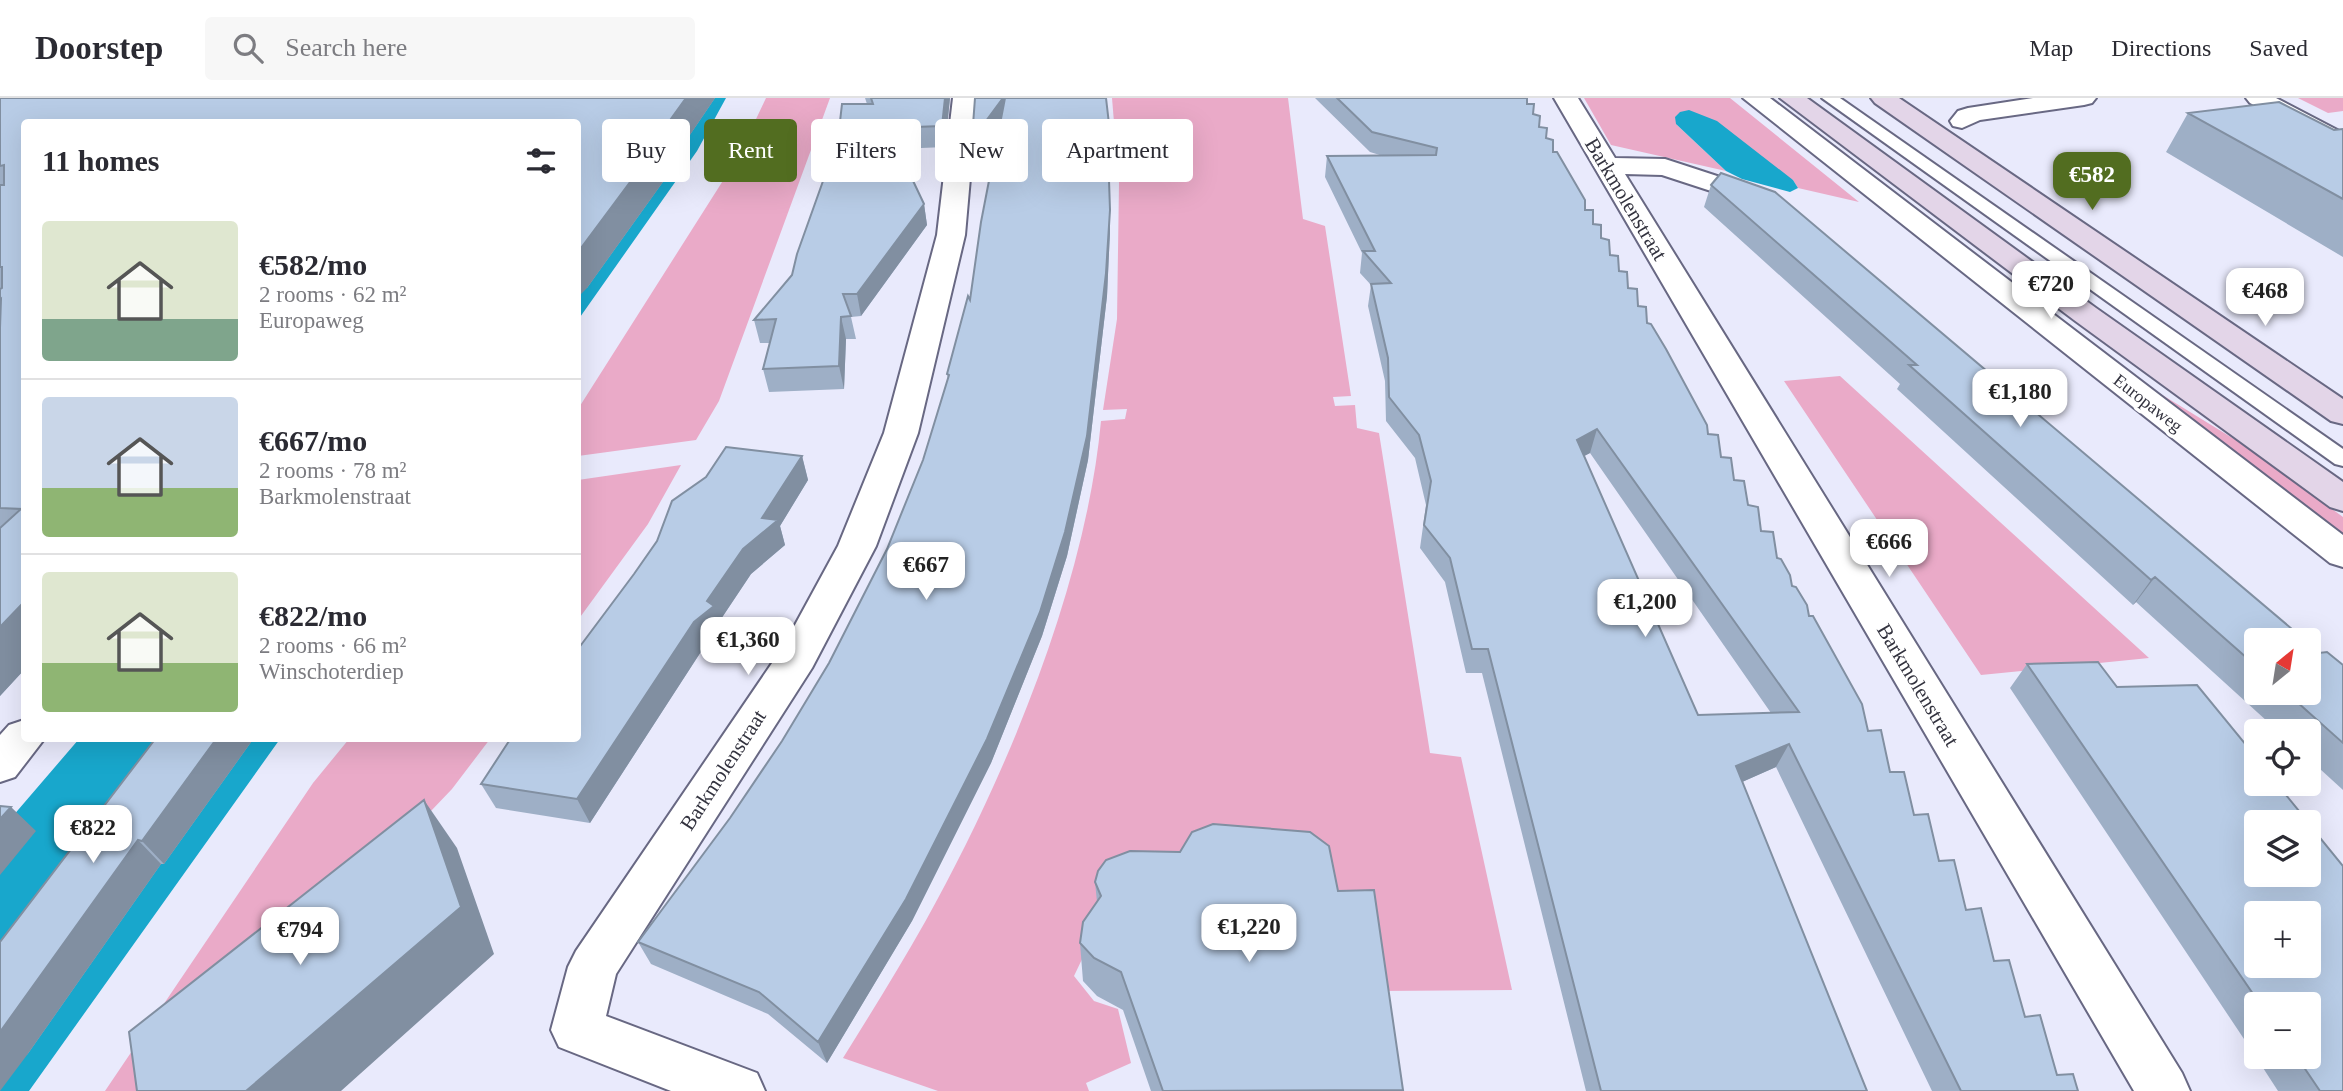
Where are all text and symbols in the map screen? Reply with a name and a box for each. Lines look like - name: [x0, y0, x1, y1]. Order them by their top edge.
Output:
- search box: [205, 17, 695, 80]
- icon: search: [229, 29, 267, 67]
- text: Doorstep: [35, 30, 163, 66]
- text: Search here: [285, 33, 407, 62]
- text: Map: [2029, 35, 2073, 61]
- text: Directions: [2111, 35, 2211, 61]
- text: Saved: [2249, 35, 2308, 61]
- chip: Buy: [602, 119, 690, 182]
- chip: Rent: [704, 119, 797, 182]
- chip: Filters: [811, 119, 921, 182]
- chip: New: [935, 119, 1028, 182]
- chip: Apartment: [1042, 119, 1193, 182]
- street label: Barkmolenstraat: [1580, 133, 1672, 265]
- icon: filters: [522, 142, 560, 180]
- text: 11 homes: [42, 144, 160, 177]
- pin: €582: [2051, 152, 2133, 212]
- text: €582: [2069, 162, 2115, 187]
- text: €582/mo: [259, 248, 367, 281]
- icon: home: [98, 249, 182, 333]
- pin: €720: [2010, 262, 2092, 321]
- pin: €468: [2224, 268, 2306, 328]
- text: €720: [2028, 271, 2074, 296]
- text: €468: [2242, 278, 2288, 303]
- text: 2 rooms · 62 m²: [259, 282, 406, 307]
- text: Europaweg: [259, 308, 364, 333]
- pin: €1,180: [1963, 370, 2077, 429]
- street label: Europaweg: [2110, 370, 2186, 436]
- text: €1,180: [1988, 379, 2052, 404]
- text: €667/mo: [259, 424, 367, 457]
- icon: home: [98, 425, 182, 509]
- text: 2 rooms · 78 m²: [259, 458, 406, 483]
- text: Barkmolenstraat: [259, 484, 411, 509]
- pin: €666: [1848, 519, 1930, 579]
- text: €666: [1866, 529, 1912, 554]
- pin: €667: [885, 542, 967, 602]
- text: €667: [903, 552, 949, 577]
- pin: €1,200: [1588, 580, 1702, 639]
- text: €1,200: [1613, 589, 1677, 614]
- text: €822/mo: [259, 599, 367, 632]
- icon: home: [98, 600, 182, 684]
- pin: €1,360: [691, 618, 805, 677]
- street label: Barkmolenstraat: [1872, 619, 1964, 751]
- text: €1,360: [716, 627, 780, 652]
- north arrow: [2244, 628, 2320, 705]
- map controls: [2244, 628, 2321, 1069]
- text: 2 rooms · 66 m²: [259, 633, 406, 658]
- text: Winschoterdiep: [259, 659, 404, 684]
- street label: Barkmolenstraat: [675, 705, 771, 835]
- button: locate: [2244, 719, 2321, 796]
- pin: €822: [52, 806, 134, 865]
- button: layers: [2244, 810, 2321, 887]
- text: €822: [70, 815, 116, 840]
- button: +: [2244, 901, 2321, 978]
- pin: €1,220: [1192, 904, 1306, 964]
- pin: €794: [259, 908, 341, 967]
- text: €1,220: [1217, 914, 1281, 939]
- text: €794: [277, 917, 323, 942]
- button: −: [2244, 992, 2321, 1069]

